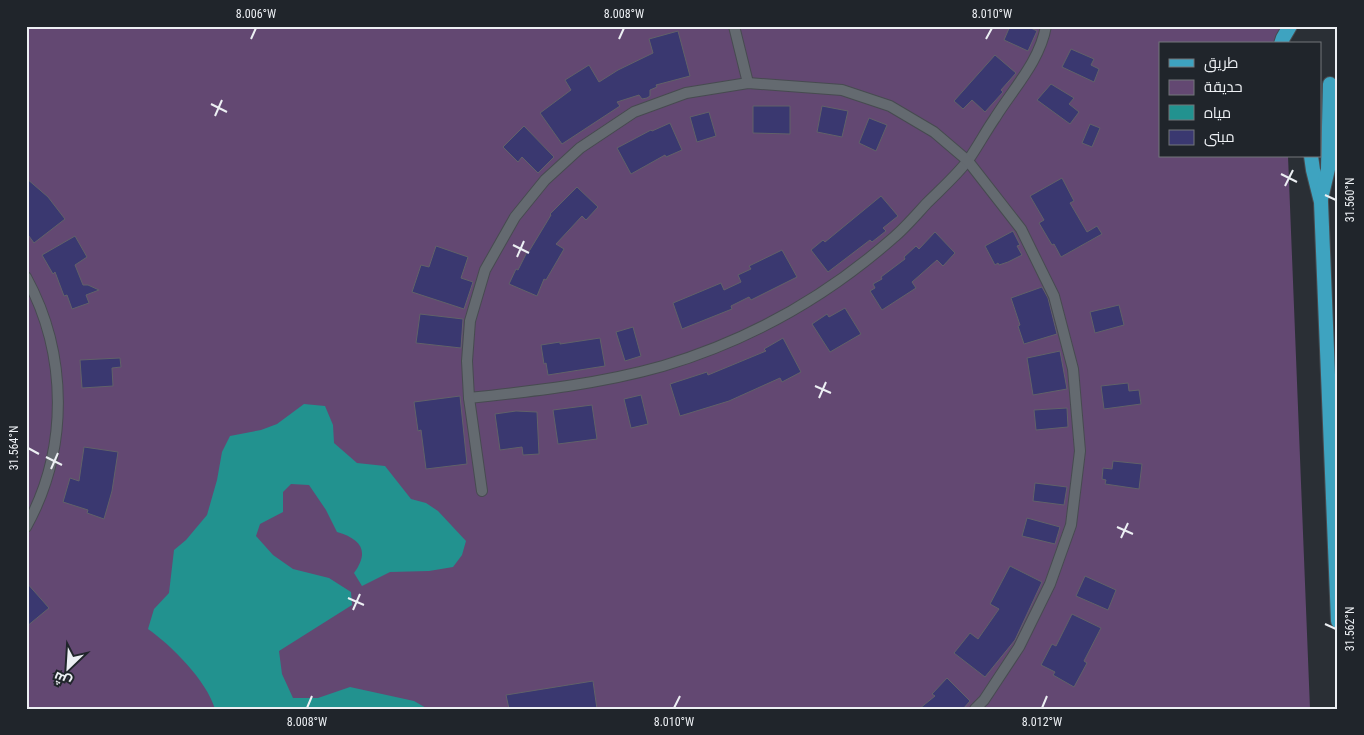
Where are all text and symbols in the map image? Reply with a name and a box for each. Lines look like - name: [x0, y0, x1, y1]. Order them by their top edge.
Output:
- text: 8.006°W: [236, 7, 276, 21]
- text: 8.008°W: [604, 7, 644, 21]
- text: 8.010°W: [972, 7, 1012, 21]
- legend: [1159, 42, 1322, 158]
- text: طريق: [1204, 54, 1238, 73]
- text: حديقة: [1204, 78, 1243, 96]
- text: مياه: [1204, 104, 1231, 122]
- text: مبنى: [1204, 128, 1235, 147]
- text: 31.560°N: [1343, 178, 1357, 222]
- text: 31.564°N: [7, 426, 21, 470]
- text: 31.562°N: [1343, 607, 1357, 651]
- north arrow: [42, 642, 92, 692]
- text: ش: [51, 668, 74, 691]
- text: 8.008°W: [287, 715, 327, 729]
- text: 8.010°W: [654, 715, 694, 729]
- text: 8.012°W: [1022, 715, 1062, 729]

